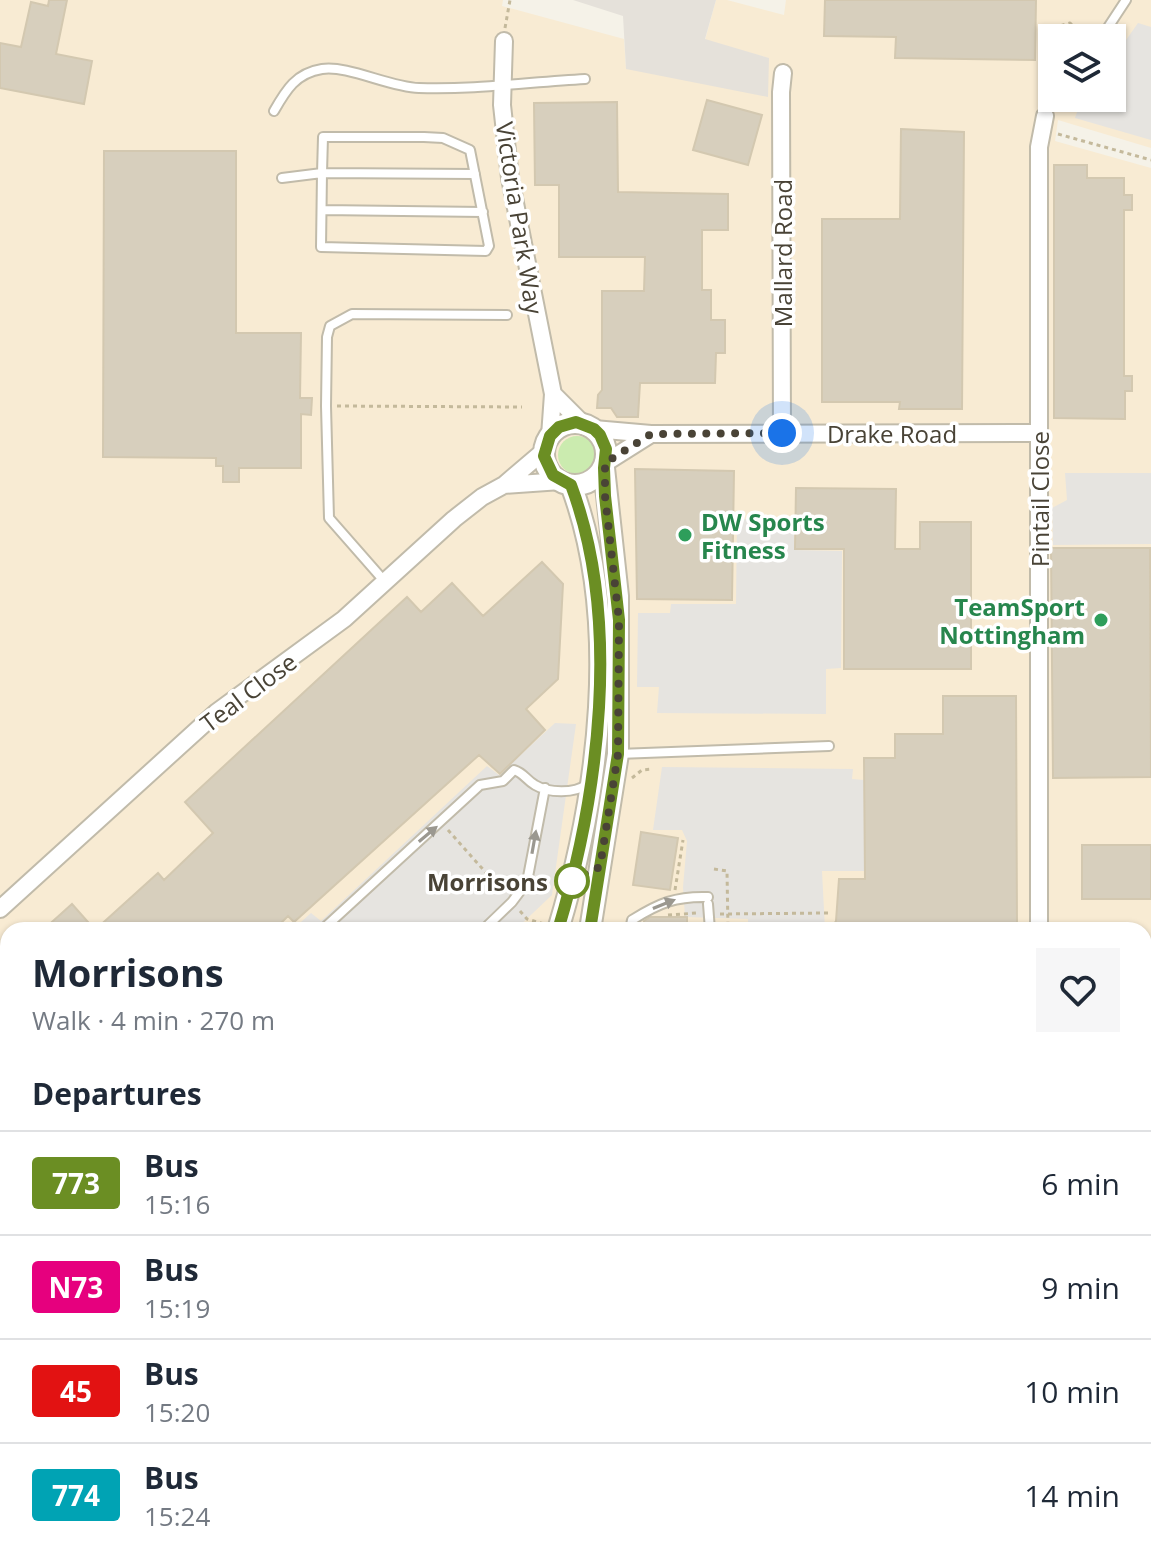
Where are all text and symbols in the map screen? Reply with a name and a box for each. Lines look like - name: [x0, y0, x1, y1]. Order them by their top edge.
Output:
- map controls: [1038, 24, 1126, 112]
- button: layers: [1038, 24, 1126, 112]
- street label: Victoria Park Way: [489, 119, 552, 317]
- street label: Mallard Road: [766, 179, 799, 327]
- your location: [762, 413, 802, 453]
- street label: Drake Road: [827, 417, 957, 450]
- street label: Pintail Close: [1023, 431, 1056, 567]
- place label: DW Sports Fitness: [701, 505, 825, 566]
- marker: DW Sports Fitness: [676, 526, 694, 544]
- place label: TeamSport Nottingham: [939, 590, 1085, 651]
- marker: TeamSport Nottingham: [1092, 611, 1110, 629]
- street label: Teal Close: [193, 645, 303, 739]
- one-way arrow: [418, 826, 438, 843]
- one-way arrow: [528, 829, 540, 854]
- marker: Morrisons: [555, 864, 589, 898]
- place label: Morrisons: [427, 865, 548, 898]
- one-way arrow: [652, 897, 676, 910]
- text: Morrisons: [32, 946, 224, 998]
- button: heart: [1036, 948, 1120, 1032]
- text: Walk · 4 min · 270 m: [32, 1002, 275, 1038]
- text: Departures: [32, 1073, 202, 1114]
- text: Bus: [144, 1145, 199, 1186]
- text: 6 min: [1041, 1163, 1120, 1204]
- text: 773: [52, 1164, 100, 1202]
- text: 15:16: [144, 1186, 210, 1222]
- text: Bus: [144, 1249, 199, 1290]
- text: 9 min: [1041, 1267, 1120, 1308]
- text: N73: [49, 1268, 103, 1306]
- text: 15:19: [144, 1290, 210, 1326]
- text: Bus: [144, 1353, 199, 1394]
- text: 10 min: [1024, 1371, 1120, 1412]
- text: 45: [60, 1372, 92, 1410]
- text: 15:20: [144, 1394, 210, 1430]
- text: Bus: [144, 1457, 199, 1498]
- text: 14 min: [1024, 1475, 1120, 1516]
- text: 774: [52, 1476, 100, 1514]
- text: 15:24: [144, 1498, 210, 1534]

